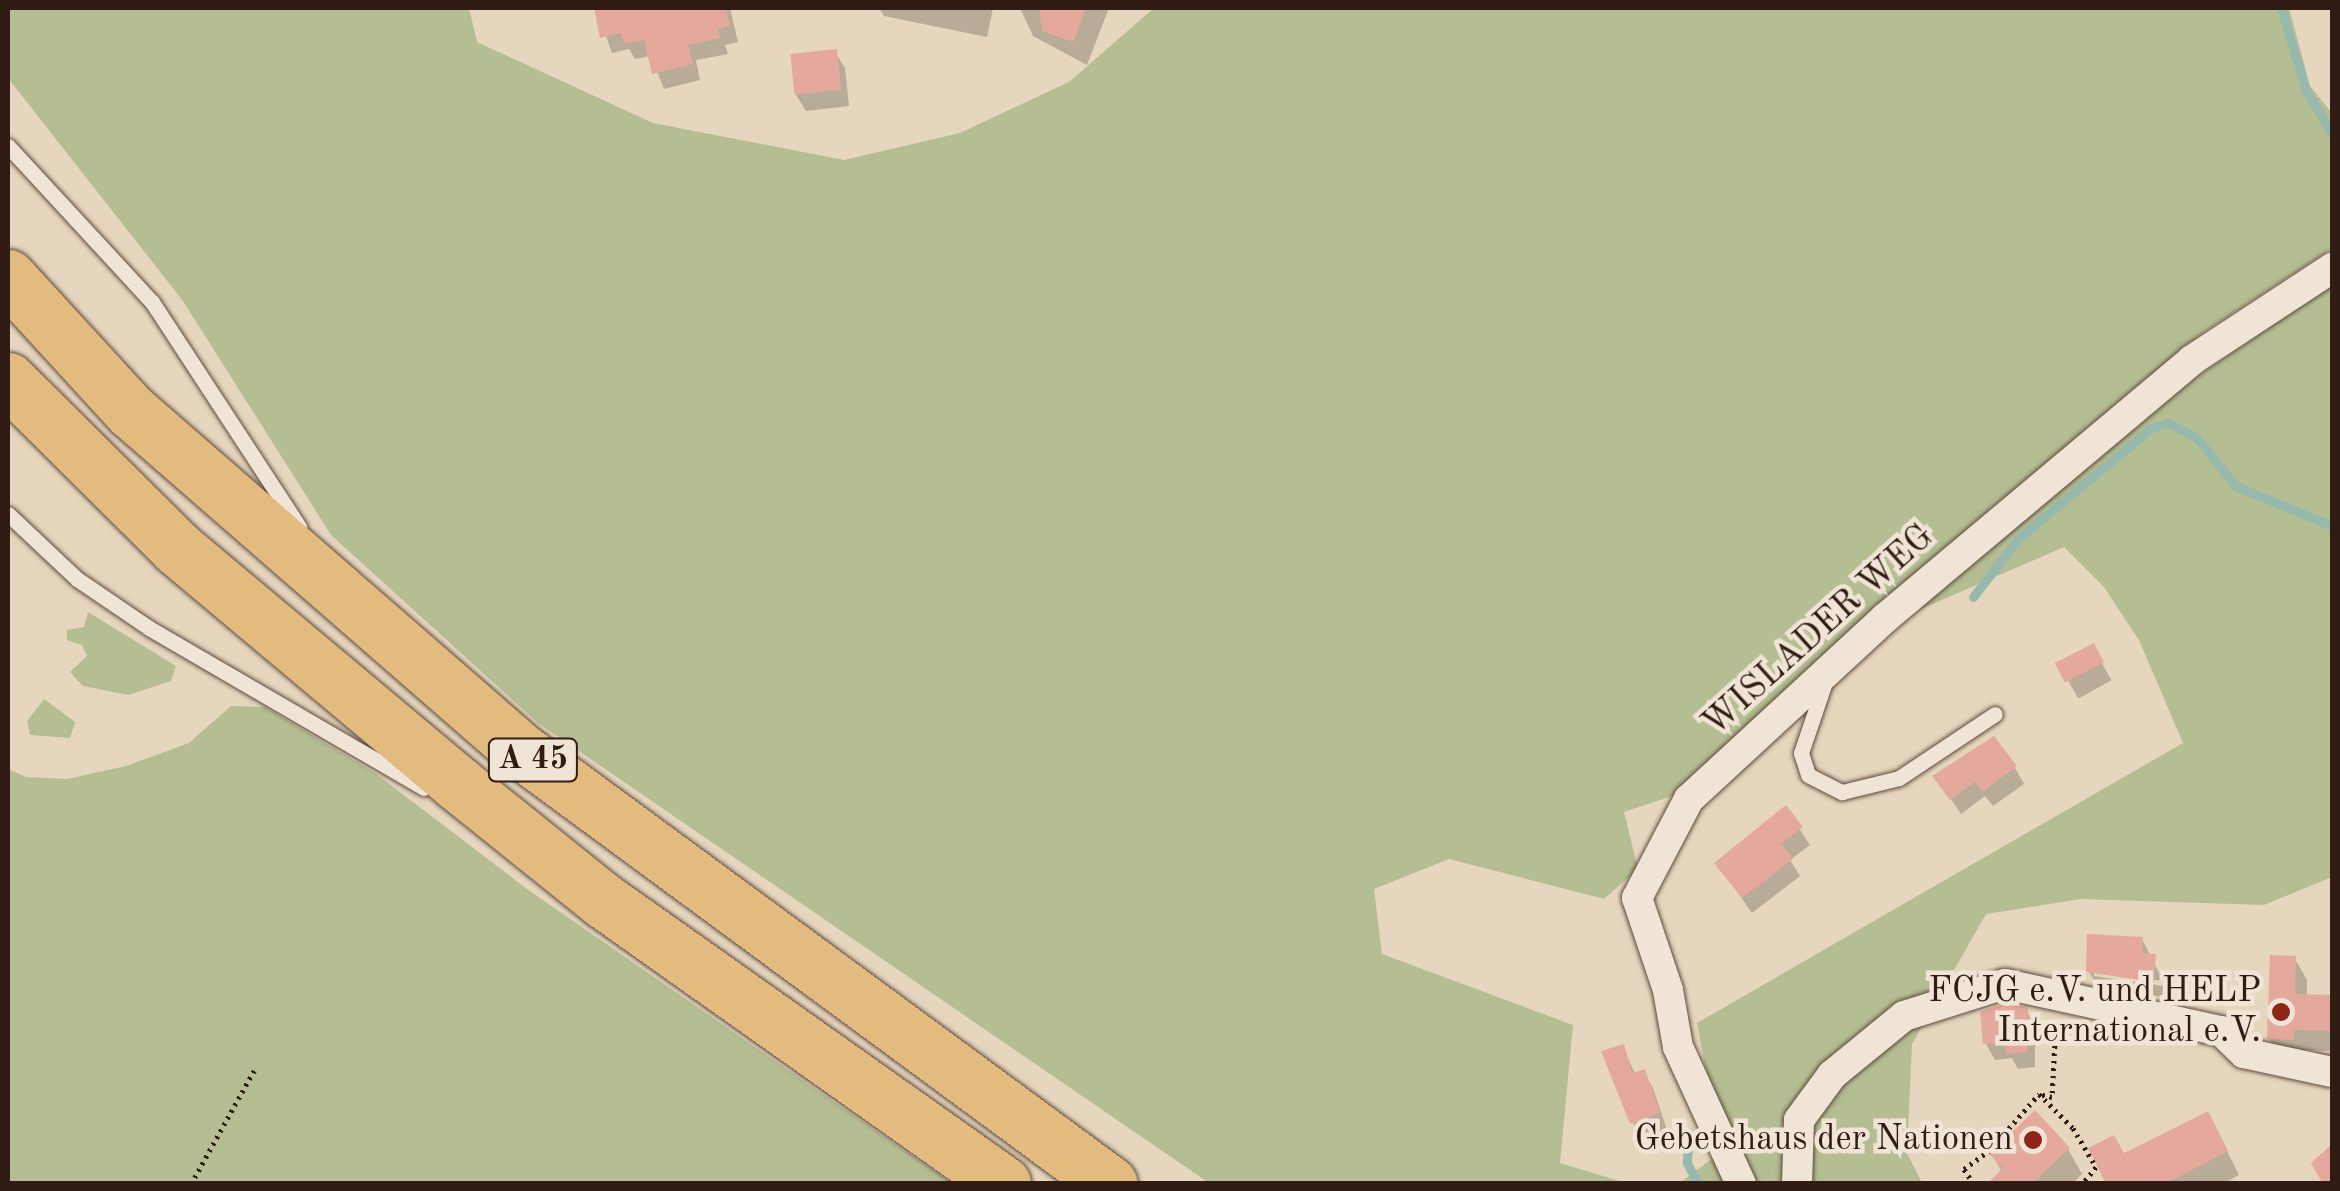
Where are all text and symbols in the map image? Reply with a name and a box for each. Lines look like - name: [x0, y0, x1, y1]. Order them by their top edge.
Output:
- street label: WISLADER WEG: [1695, 516, 1943, 746]
- road number: A 45: [486, 733, 580, 787]
- place label: FCJG e.V. und HELP International e.V.: [1928, 971, 2261, 1053]
- marker: FCJG e.V. und HELP International e.V.: [2270, 1001, 2292, 1023]
- place label: Gebetshaus der Nationen: [1635, 1119, 2013, 1161]
- marker: Gebetshaus der Nationen: [2022, 1129, 2044, 1151]

